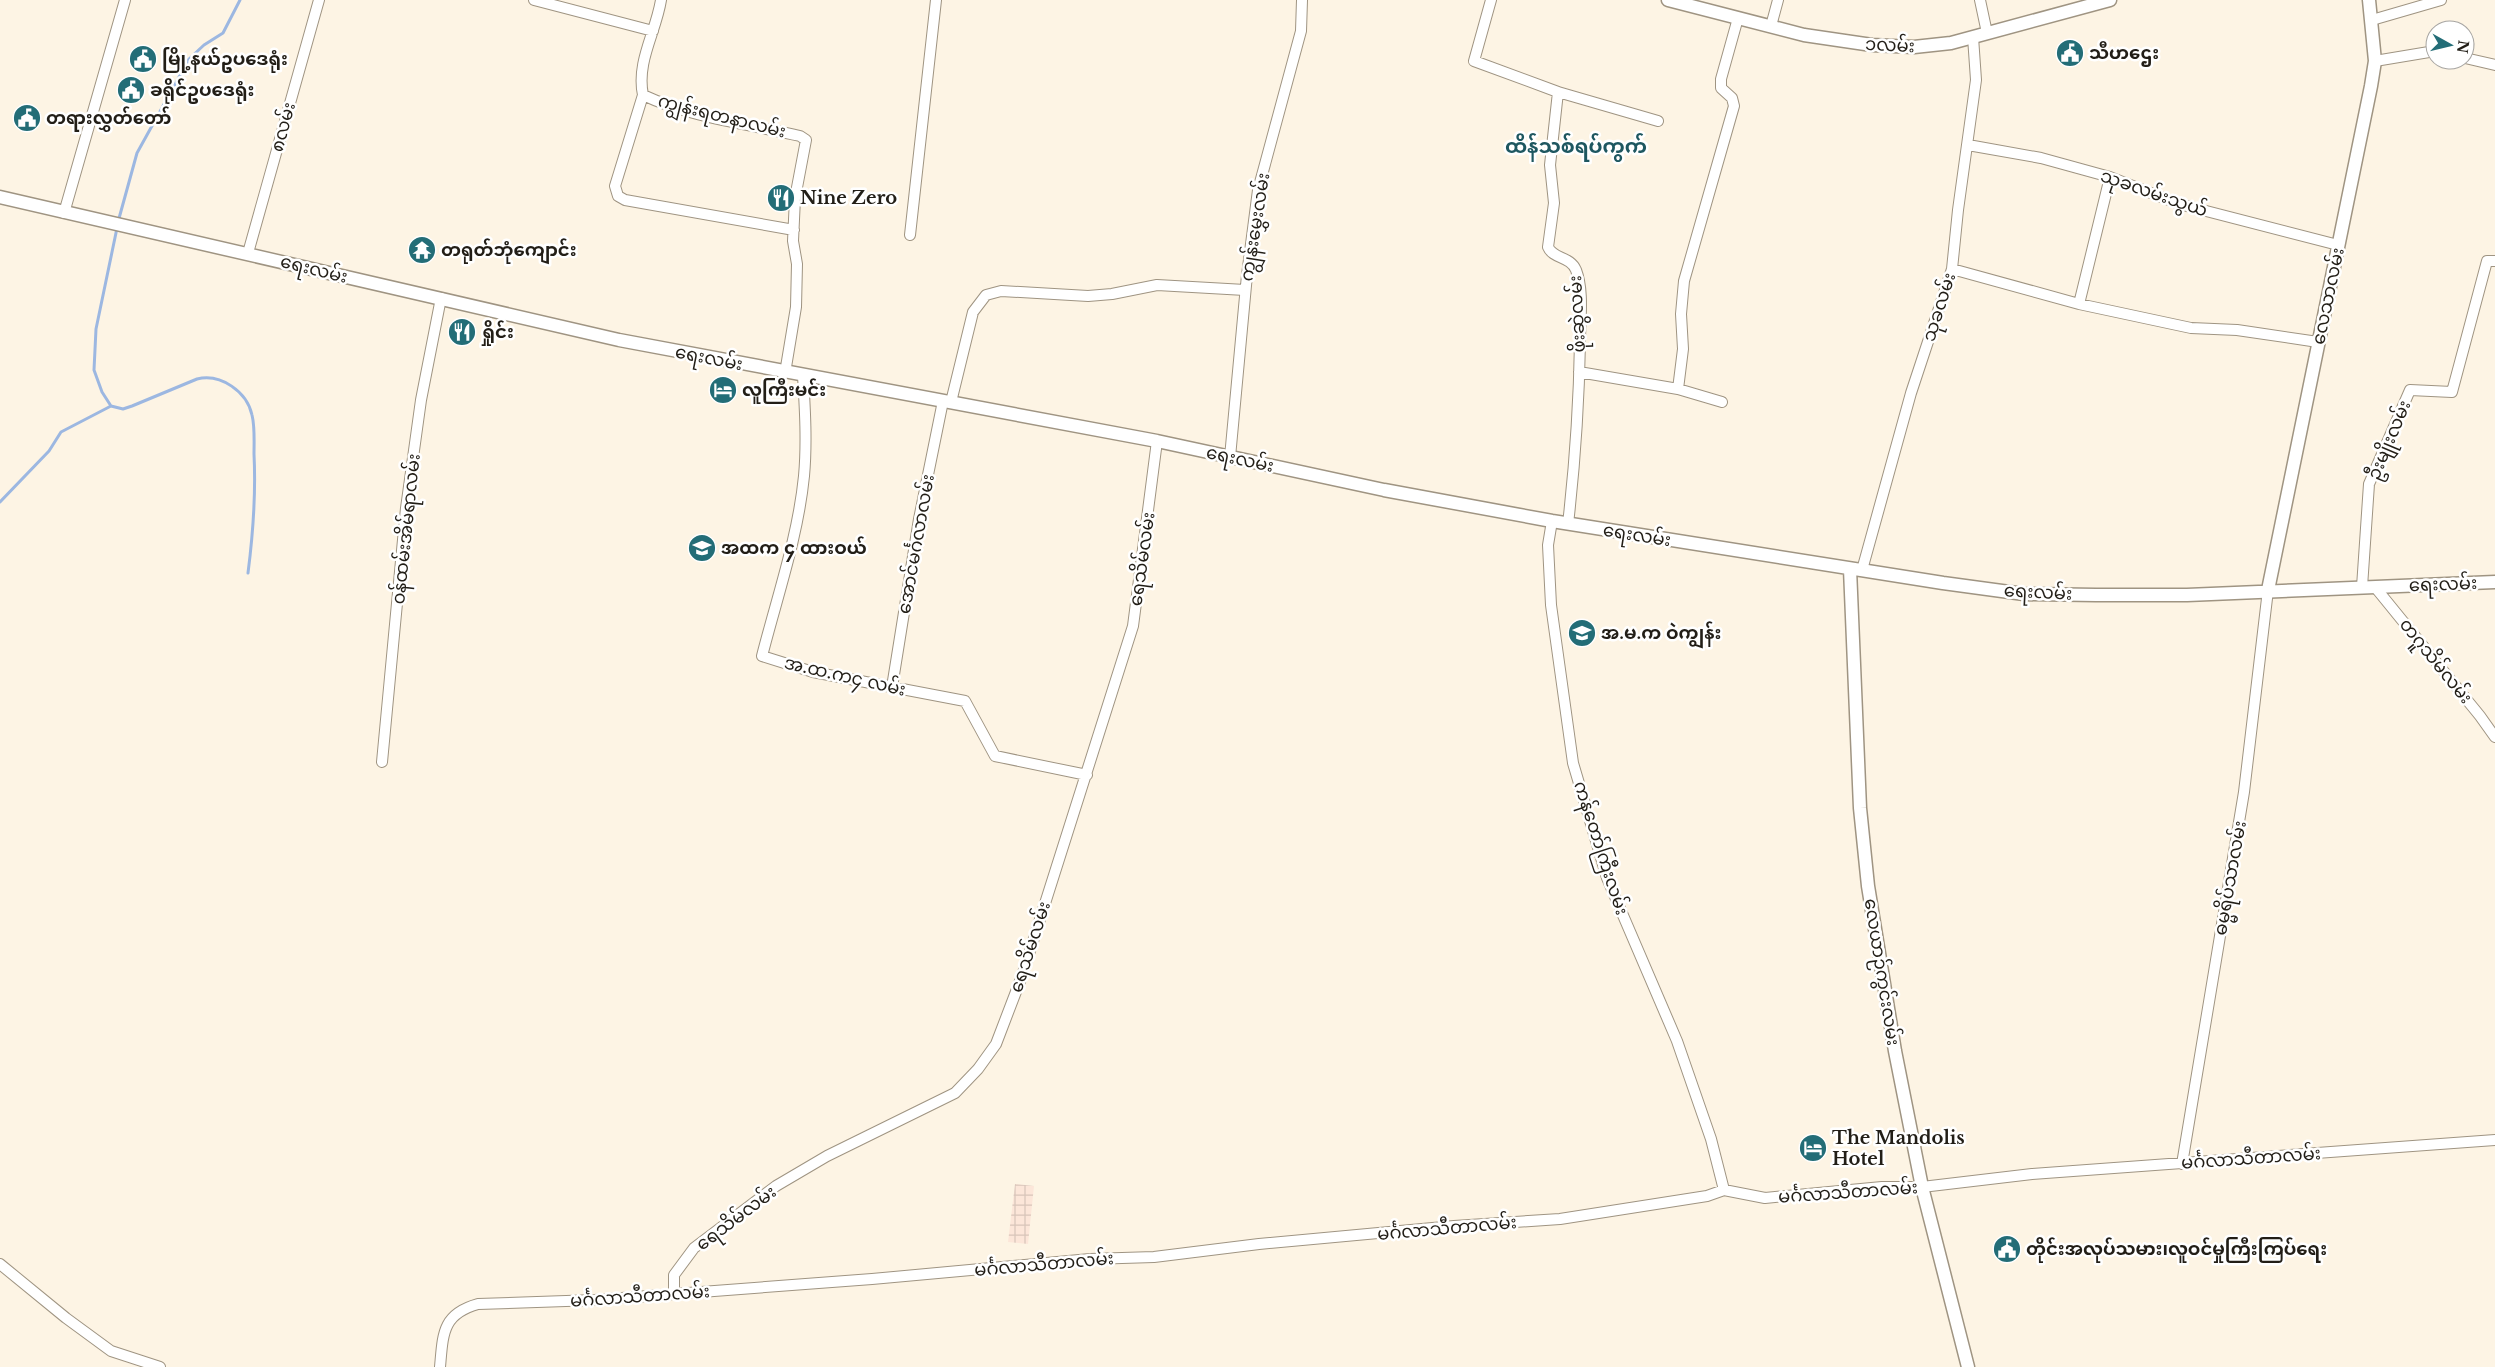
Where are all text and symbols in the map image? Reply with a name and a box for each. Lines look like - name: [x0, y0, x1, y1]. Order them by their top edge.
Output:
- north arrow: [2425, 20, 2475, 70]
- street label: ၁လမ်း: [1865, 31, 1916, 57]
- public building icon: သီဟဌေး: [2055, 38, 2085, 68]
- text: N: [2453, 39, 2473, 55]
- place label: သီဟဌေး: [2089, 41, 2159, 67]
- public building icon: မြို့နယ်ဥပဒေရုံး: [128, 44, 158, 74]
- place label: မြို့နယ်ဥပဒေရုံး: [162, 47, 288, 73]
- public building icon: ခရိုင်ဥပဒေရုံး: [116, 75, 146, 105]
- place label: ခရိုင်ဥပဒေရုံး: [150, 78, 254, 104]
- street label: ကျွန်းရတနာလမ်း: [654, 88, 789, 148]
- street label: ၈လမ်း: [264, 99, 300, 154]
- public building icon: တရားလွှတ်တော်: [12, 103, 42, 133]
- place label: တရားလွှတ်တော်: [46, 106, 171, 132]
- district label: ထိန်သစ်ရပ်ကွက်: [1505, 133, 1647, 162]
- street label: သုခလမ်းသွယ်: [2096, 163, 2211, 225]
- street label: ကျွန်းမွှေးလမ်း: [1234, 171, 1280, 284]
- restaurant icon: Nine Zero: [766, 183, 796, 213]
- place label: Nine Zero: [800, 187, 897, 209]
- temple icon: တရုတ်ဘုံကျောင်း: [407, 235, 437, 265]
- place label: တရုတ်ဘုံကျောင်း: [441, 238, 577, 265]
- street label: လေသာလမ်း: [2305, 245, 2349, 346]
- street label: ရေးလမ်း: [277, 248, 350, 292]
- street label: သုခလမ်း: [1916, 269, 1964, 345]
- street label: ဖိုးဆွဲလမ်း: [1561, 275, 1594, 353]
- restaurant icon: ရှိုင်း: [447, 317, 477, 347]
- place label: ရှိုင်း: [481, 320, 514, 346]
- street label: ရေးလမ်း: [673, 339, 745, 379]
- hotel icon: လူကြီးမင်း: [708, 375, 738, 405]
- place label: လူကြီးမင်း: [742, 378, 826, 404]
- street label: ဦးမျိုးလမ်း: [2360, 396, 2419, 485]
- street label: ရေးလမ်း: [1203, 439, 1276, 481]
- street label: ၀န်ထမ်းအိမ်ရာလမ်း: [384, 452, 429, 606]
- street label: အောင်မင်္ဂလာလမ်း: [891, 472, 939, 616]
- street label: ရေသိမ်လမ်း: [1122, 510, 1163, 608]
- street label: ရေးလမ်း: [1601, 517, 1673, 555]
- school or university icon: အထက ၄ ထားဝယ်: [687, 533, 717, 563]
- place label: အထက ၄ ထားဝယ်: [721, 536, 867, 562]
- street label: ရေးလမ်း: [2408, 570, 2478, 600]
- street label: ရေးလမ်း: [2003, 577, 2073, 609]
- street label: တဂူသိမ်လမ်း: [2392, 612, 2479, 711]
- school or university icon: အ.မ.က ဝဲကျွန်း: [1567, 618, 1597, 648]
- place label: အ.မ.က ဝဲကျွန်း: [1601, 621, 1721, 649]
- street label: အ.ထ.က၄ လမ်း: [781, 649, 908, 705]
- street label: ကန်တော်ကြီးလမ်း: [1565, 777, 1636, 919]
- street label: ဓမ္မရိပ်သာလမ်း: [2206, 818, 2255, 938]
- street label: လေယာဉ်ကွင်းလမ်း: [1856, 897, 1906, 1048]
- street label: ရေသိမ်လမ်း: [1002, 898, 1059, 997]
- place label: The Mandolis Hotel: [1832, 1127, 1965, 1170]
- hotel icon: The Mandolis Hotel: [1798, 1133, 1828, 1163]
- street label: မင်္ဂလာသီတာလမ်း: [2180, 1139, 2322, 1174]
- street label: မင်္ဂလာသီတာလမ်း: [1777, 1173, 1919, 1208]
- street label: ရေသိမ်လမ်း: [690, 1178, 783, 1258]
- street label: မင်္ဂလာသီတာလမ်း: [1376, 1208, 1518, 1245]
- public building icon: တိုင်းအလုပ်သမား၊လူဝင်မှုကြီးကြပ်ရေး: [1992, 1234, 2022, 1264]
- place label: တိုင်းအလုပ်သမား၊လူဝင်မှုကြီးကြပ်ရေး: [2026, 1237, 2327, 1263]
- street label: မင်္ဂလာသီတာလမ်း: [973, 1244, 1115, 1281]
- street label: မင်္ဂလာသီတာလမ်း: [569, 1277, 711, 1312]

